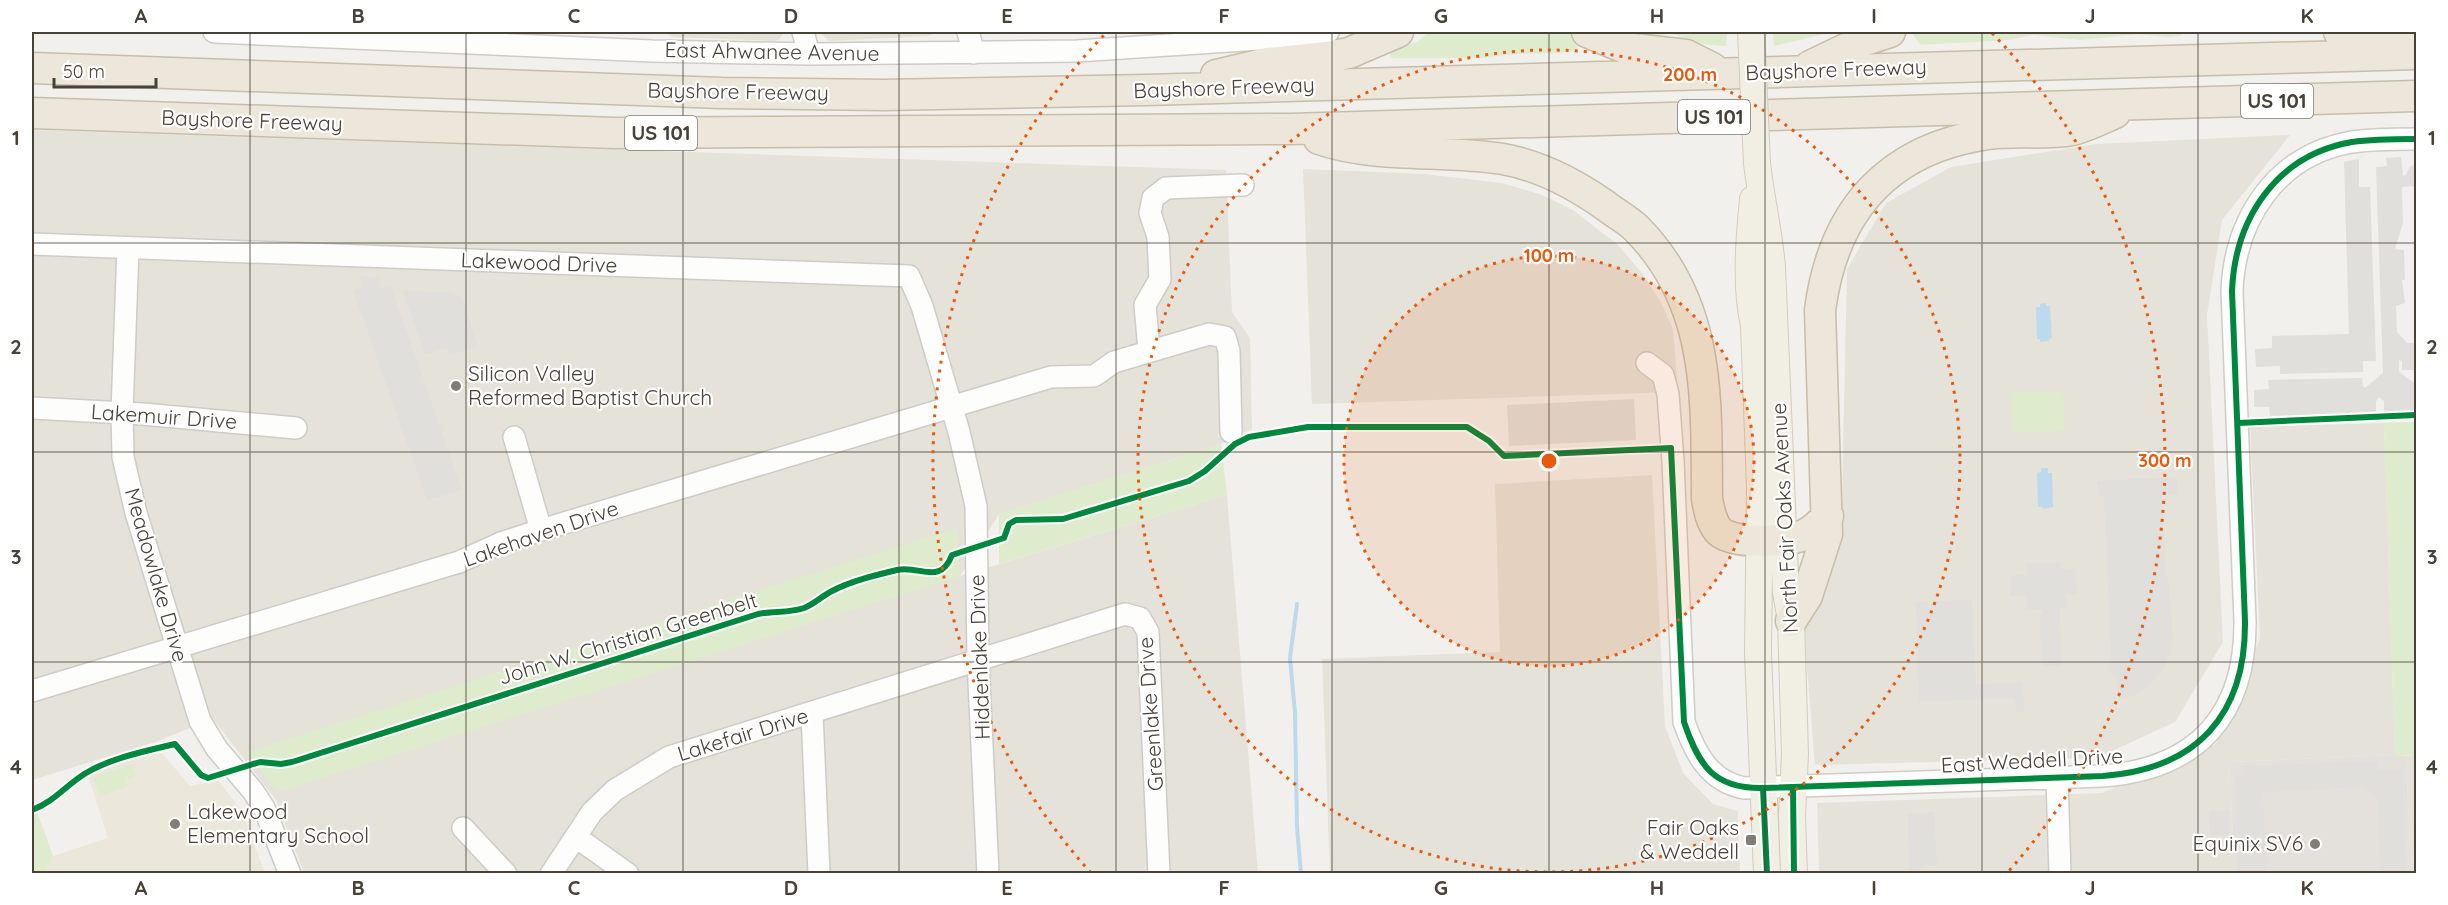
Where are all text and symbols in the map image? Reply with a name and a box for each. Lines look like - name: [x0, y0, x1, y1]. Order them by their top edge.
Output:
- text: A: [135, 3, 148, 28]
- text: B: [351, 3, 365, 28]
- text: C: [568, 3, 581, 28]
- text: D: [784, 3, 798, 28]
- text: E: [1001, 3, 1013, 28]
- text: F: [1218, 3, 1230, 28]
- text: G: [1434, 3, 1448, 28]
- text: H: [1650, 3, 1664, 28]
- text: I: [1871, 3, 1877, 28]
- text: J: [2084, 3, 2096, 28]
- text: K: [2300, 3, 2314, 28]
- street label: East Ahwanee Avenue: [664, 36, 880, 66]
- scale bar: [54, 51, 156, 89]
- street label: Bayshore Freeway: [1745, 53, 1927, 85]
- text: 50 m: [63, 60, 105, 83]
- text: 200 m: [1663, 63, 1717, 86]
- street label: Bayshore Freeway: [1133, 71, 1315, 103]
- street label: Bayshore Freeway: [647, 76, 829, 106]
- road number: US 101: [2241, 84, 2313, 118]
- road number: US 101: [1678, 100, 1750, 134]
- street label: Bayshore Freeway: [161, 104, 343, 136]
- road number: US 101: [625, 116, 697, 150]
- text: 1: [12, 125, 20, 150]
- text: 1: [2428, 125, 2436, 150]
- text: 100 m: [1524, 244, 1574, 267]
- street label: Lakewood Drive: [460, 246, 618, 278]
- text: 2: [10, 334, 22, 359]
- text: 2: [2426, 334, 2438, 359]
- place label: Silicon Valley Reformed Baptist Church: [468, 360, 712, 410]
- marker: Silicon Valley Reformed Baptist Church: [449, 379, 463, 393]
- street label: Lakemuir Drive: [90, 398, 238, 434]
- street label: North Fair Oaks Avenue: [1765, 402, 1803, 634]
- text: 300 m: [2138, 449, 2192, 472]
- centre of rings: [1539, 451, 1559, 471]
- street label: Meadowlake Drive: [120, 485, 194, 665]
- street label: Lakehaven Drive: [460, 494, 622, 572]
- text: 3: [11, 544, 21, 569]
- text: 3: [2427, 544, 2437, 569]
- street label: Hiddenlake Drive: [963, 574, 995, 740]
- street label: John W. Christian Greenbelt: [495, 586, 760, 690]
- street label: Greenlake Drive: [1132, 636, 1168, 792]
- street label: Lakefair Drive: [674, 702, 811, 766]
- street label: East Weddell Drive: [1940, 742, 2124, 778]
- text: 4: [10, 754, 22, 779]
- text: 4: [2426, 754, 2438, 779]
- place label: Lakewood Elementary School: [187, 798, 369, 848]
- place label: Fair Oaks & Weddell: [1640, 814, 1739, 864]
- marker: Lakewood Elementary School: [168, 817, 182, 831]
- place label: Equinix SV6: [2192, 830, 2303, 856]
- marker: Fair Oaks & Weddell: [1744, 833, 1758, 847]
- marker: Equinix SV6: [2308, 837, 2322, 851]
- text: A: [135, 875, 148, 900]
- text: B: [351, 875, 365, 900]
- text: C: [568, 875, 581, 900]
- text: D: [784, 875, 798, 900]
- text: E: [1001, 875, 1013, 900]
- text: F: [1218, 875, 1230, 900]
- text: G: [1434, 875, 1448, 900]
- text: H: [1650, 875, 1664, 900]
- text: I: [1871, 875, 1877, 900]
- text: J: [2084, 875, 2096, 900]
- text: K: [2300, 875, 2314, 900]

